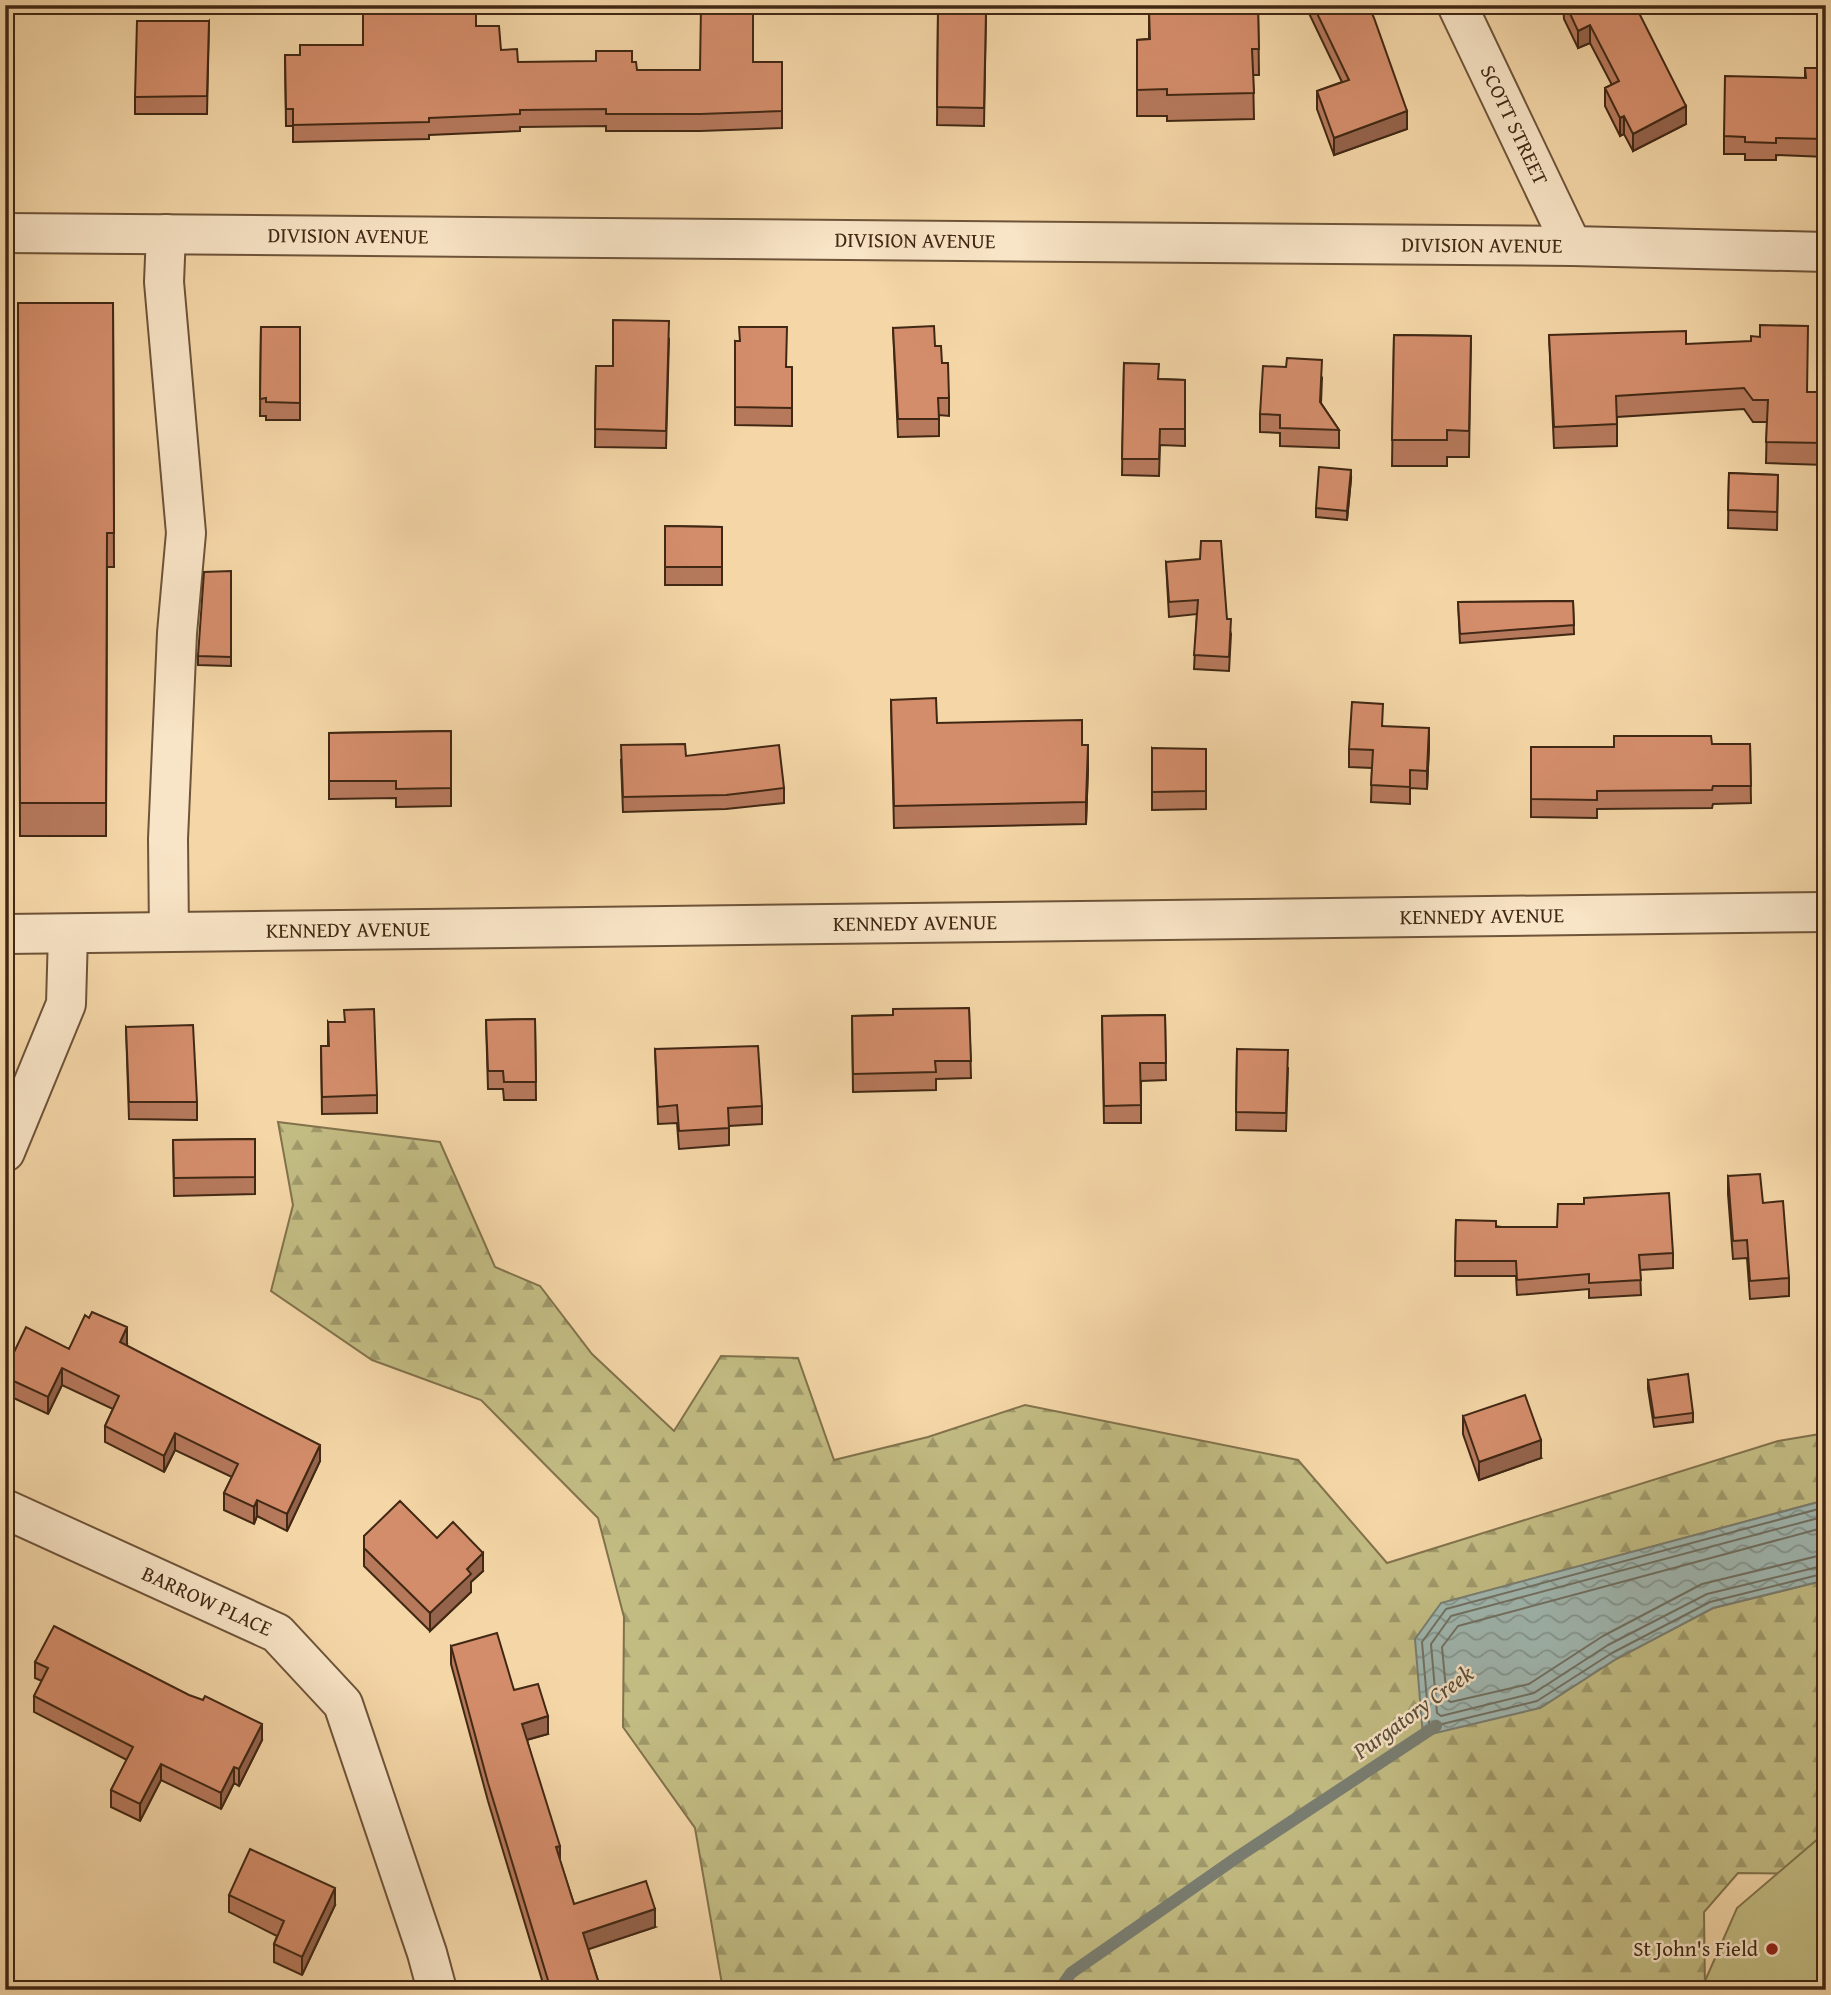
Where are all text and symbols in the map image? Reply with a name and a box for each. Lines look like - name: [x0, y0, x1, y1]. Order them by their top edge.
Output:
- street label: SCOTT STREET: [1473, 60, 1557, 190]
- street label: DIVISION AVENUE: [267, 219, 429, 252]
- street label: DIVISION AVENUE: [834, 224, 996, 256]
- street label: DIVISION AVENUE: [1401, 229, 1563, 261]
- street label: KENNEDY AVENUE: [1400, 899, 1565, 932]
- street label: KENNEDY AVENUE: [833, 906, 998, 939]
- street label: KENNEDY AVENUE: [266, 913, 431, 946]
- street label: BARROW PLACE: [137, 1557, 278, 1644]
- water label: Purgatory Creek: [1345, 1656, 1480, 1767]
- place label: St John's Field: [1633, 1933, 1759, 1964]
- marker: St John's Field: [1764, 1941, 1780, 1957]

